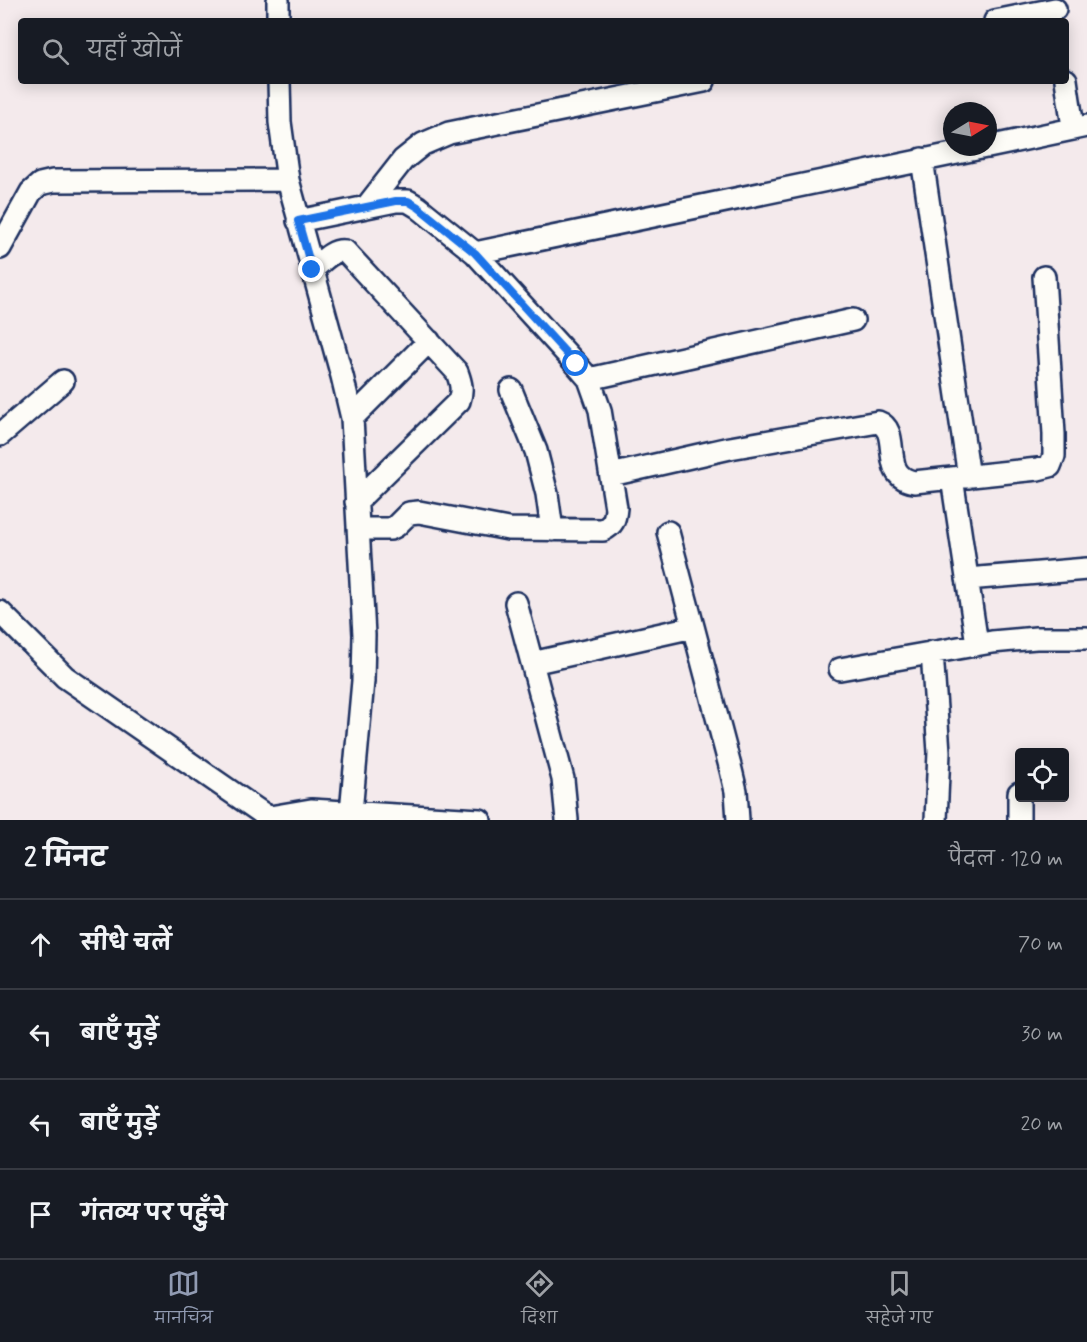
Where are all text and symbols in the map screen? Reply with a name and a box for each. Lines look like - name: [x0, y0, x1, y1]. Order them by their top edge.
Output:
- search box: [18, 18, 1069, 84]
- icon: search: [39, 35, 72, 68]
- text: यहाँ खोजें: [87, 37, 182, 65]
- north arrow: [943, 102, 997, 156]
- route end: [298, 256, 324, 282]
- route start: [562, 350, 588, 376]
- map controls: [1015, 748, 1069, 802]
- button: locate: [1015, 748, 1069, 802]
- text: 2 मिनट: [24, 842, 107, 876]
- text: पैदल · 120 m: [949, 846, 1063, 873]
- icon: ahead: [24, 928, 57, 961]
- text: सीधे चलें: [81, 930, 171, 958]
- text: 70 m: [1018, 931, 1063, 958]
- icon: left: [24, 1018, 57, 1051]
- text: बाएँ मुड़ें: [81, 1020, 159, 1048]
- text: 30 m: [1021, 1021, 1063, 1048]
- icon: left: [24, 1108, 57, 1141]
- text: बाएँ मुड़ें: [81, 1110, 159, 1138]
- text: 20 m: [1020, 1111, 1063, 1138]
- icon: arrive: [24, 1198, 57, 1231]
- text: गंतव्य पर पहुँचे: [81, 1200, 227, 1228]
- tab: मानचित्र: [154, 1267, 213, 1335]
- tab: दिशा: [521, 1267, 558, 1335]
- tab: सहेजे गए: [866, 1267, 933, 1335]

